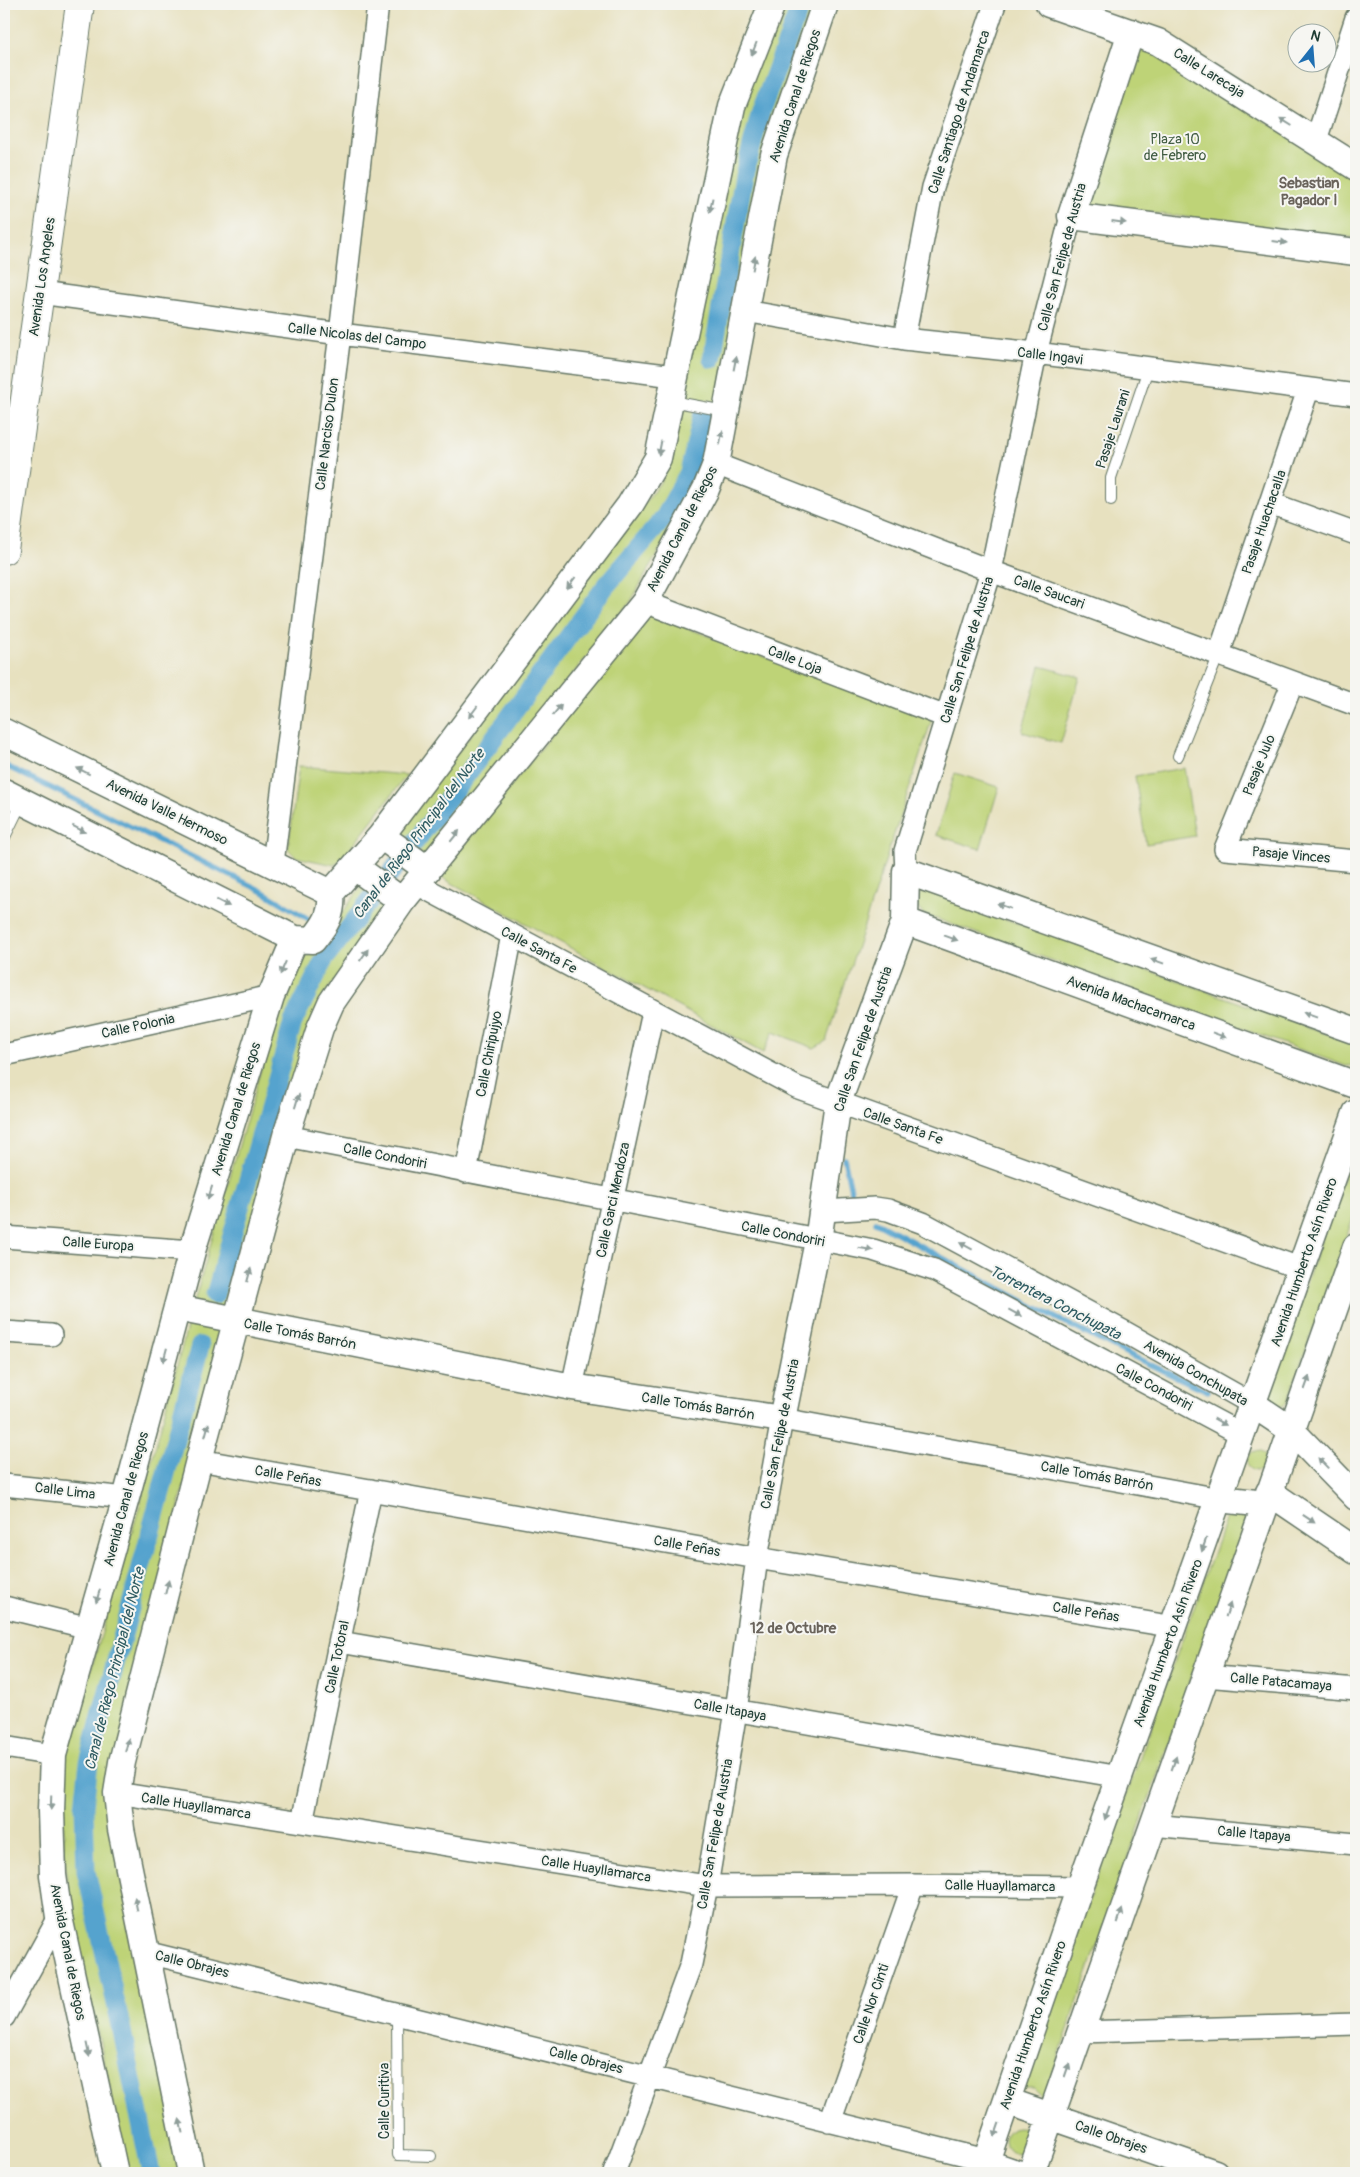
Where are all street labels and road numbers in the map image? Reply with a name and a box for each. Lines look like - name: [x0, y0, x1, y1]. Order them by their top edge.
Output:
- street label: Avenida Canal de Riegos: [765, 27, 825, 165]
- street label: Calle Santiago de Andamarca: [925, 28, 993, 196]
- street label: Calle Larecaja: [1170, 44, 1248, 102]
- street label: Calle San Felipe de Austria: [1034, 181, 1090, 333]
- street label: Avenida Los Angeles: [25, 216, 59, 338]
- street label: Calle Nicolas del Campo: [287, 319, 428, 353]
- street label: Calle Ingavi: [1016, 344, 1084, 369]
- street label: Calle Narciso Dulon: [312, 377, 342, 491]
- street label: Pasaje Laurani: [1092, 387, 1134, 471]
- street label: Avenida Canal de Riegos: [643, 463, 721, 595]
- street label: Pasaje Huachacalla: [1238, 468, 1290, 576]
- street label: Calle Saucari: [1011, 571, 1087, 613]
- street label: Calle San Felipe de Austria: [937, 575, 997, 725]
- street label: Calle Loja: [765, 642, 825, 678]
- street label: Pasaje Julo: [1239, 732, 1279, 798]
- street label: Avenida Valle Hermoso: [103, 775, 231, 849]
- street label: Pasaje Vinces: [1251, 843, 1332, 867]
- street label: Calle Santa Fe: [498, 923, 580, 977]
- street label: Calle San Felipe de Austria: [830, 964, 896, 1114]
- street label: Avenida Machacamarca: [1064, 972, 1198, 1034]
- street label: Calle Chiripujyo: [472, 1009, 506, 1099]
- street label: Calle Polonia: [100, 1010, 176, 1042]
- street label: Avenida Canal de Riegos: [208, 1039, 265, 1178]
- street label: Calle Santa Fe: [861, 1104, 945, 1148]
- street label: Calle Condoriri: [342, 1140, 429, 1173]
- street label: Calle Garci Mendoza: [592, 1141, 634, 1259]
- street label: Avenida Humberto Asín Rivero: [1267, 1175, 1341, 1349]
- street label: Calle Condoriri: [740, 1218, 827, 1251]
- street label: Calle Europa: [62, 1233, 134, 1255]
- street label: Calle Tomás Barrón: [242, 1315, 358, 1353]
- street label: Avenida Conchupata: [1141, 1336, 1251, 1410]
- street label: Calle San Felipe de Austria: [757, 1357, 803, 1511]
- street label: Calle Condoriri: [1113, 1360, 1196, 1415]
- street label: Calle Tomás Barrón: [640, 1389, 756, 1423]
- street label: Avenida Canal de Riegos: [100, 1429, 152, 1568]
- street label: Calle Tomás Barrón: [1039, 1458, 1155, 1494]
- street label: Calle Peñas: [253, 1462, 323, 1490]
- street label: Calle Lima: [34, 1479, 96, 1503]
- street label: Calle Peñas: [652, 1532, 722, 1560]
- street label: Avenida Humberto Asín Rivero: [1130, 1556, 1207, 1729]
- street label: Calle Peñas: [1051, 1598, 1121, 1626]
- street label: Calle Totoral: [321, 1619, 353, 1695]
- street label: Calle Patacamaya: [1229, 1669, 1333, 1695]
- street label: Calle Itapaya: [692, 1695, 768, 1725]
- street label: Calle San Felipe de Austria: [693, 1757, 737, 1911]
- street label: Calle Huayllamarca: [140, 1789, 252, 1823]
- street label: Calle Itapaya: [1217, 1822, 1291, 1846]
- street label: Calle Huayllamarca: [540, 1852, 652, 1886]
- street label: Calle Huayllamarca: [944, 1877, 1056, 1895]
- street label: Avenida Canal de Riegos: [46, 1882, 90, 2022]
- street label: Avenida Humberto Asín Rivero: [996, 1938, 1070, 2112]
- street label: Calle Obrajes: [153, 1947, 231, 1982]
- street label: Calle Nor Cinti: [849, 1961, 893, 2046]
- street label: Calle Obrajes: [547, 2043, 625, 2078]
- street label: Calle Curitiva: [376, 2063, 393, 2139]
- street label: Calle Obrajes: [1073, 2117, 1150, 2158]

